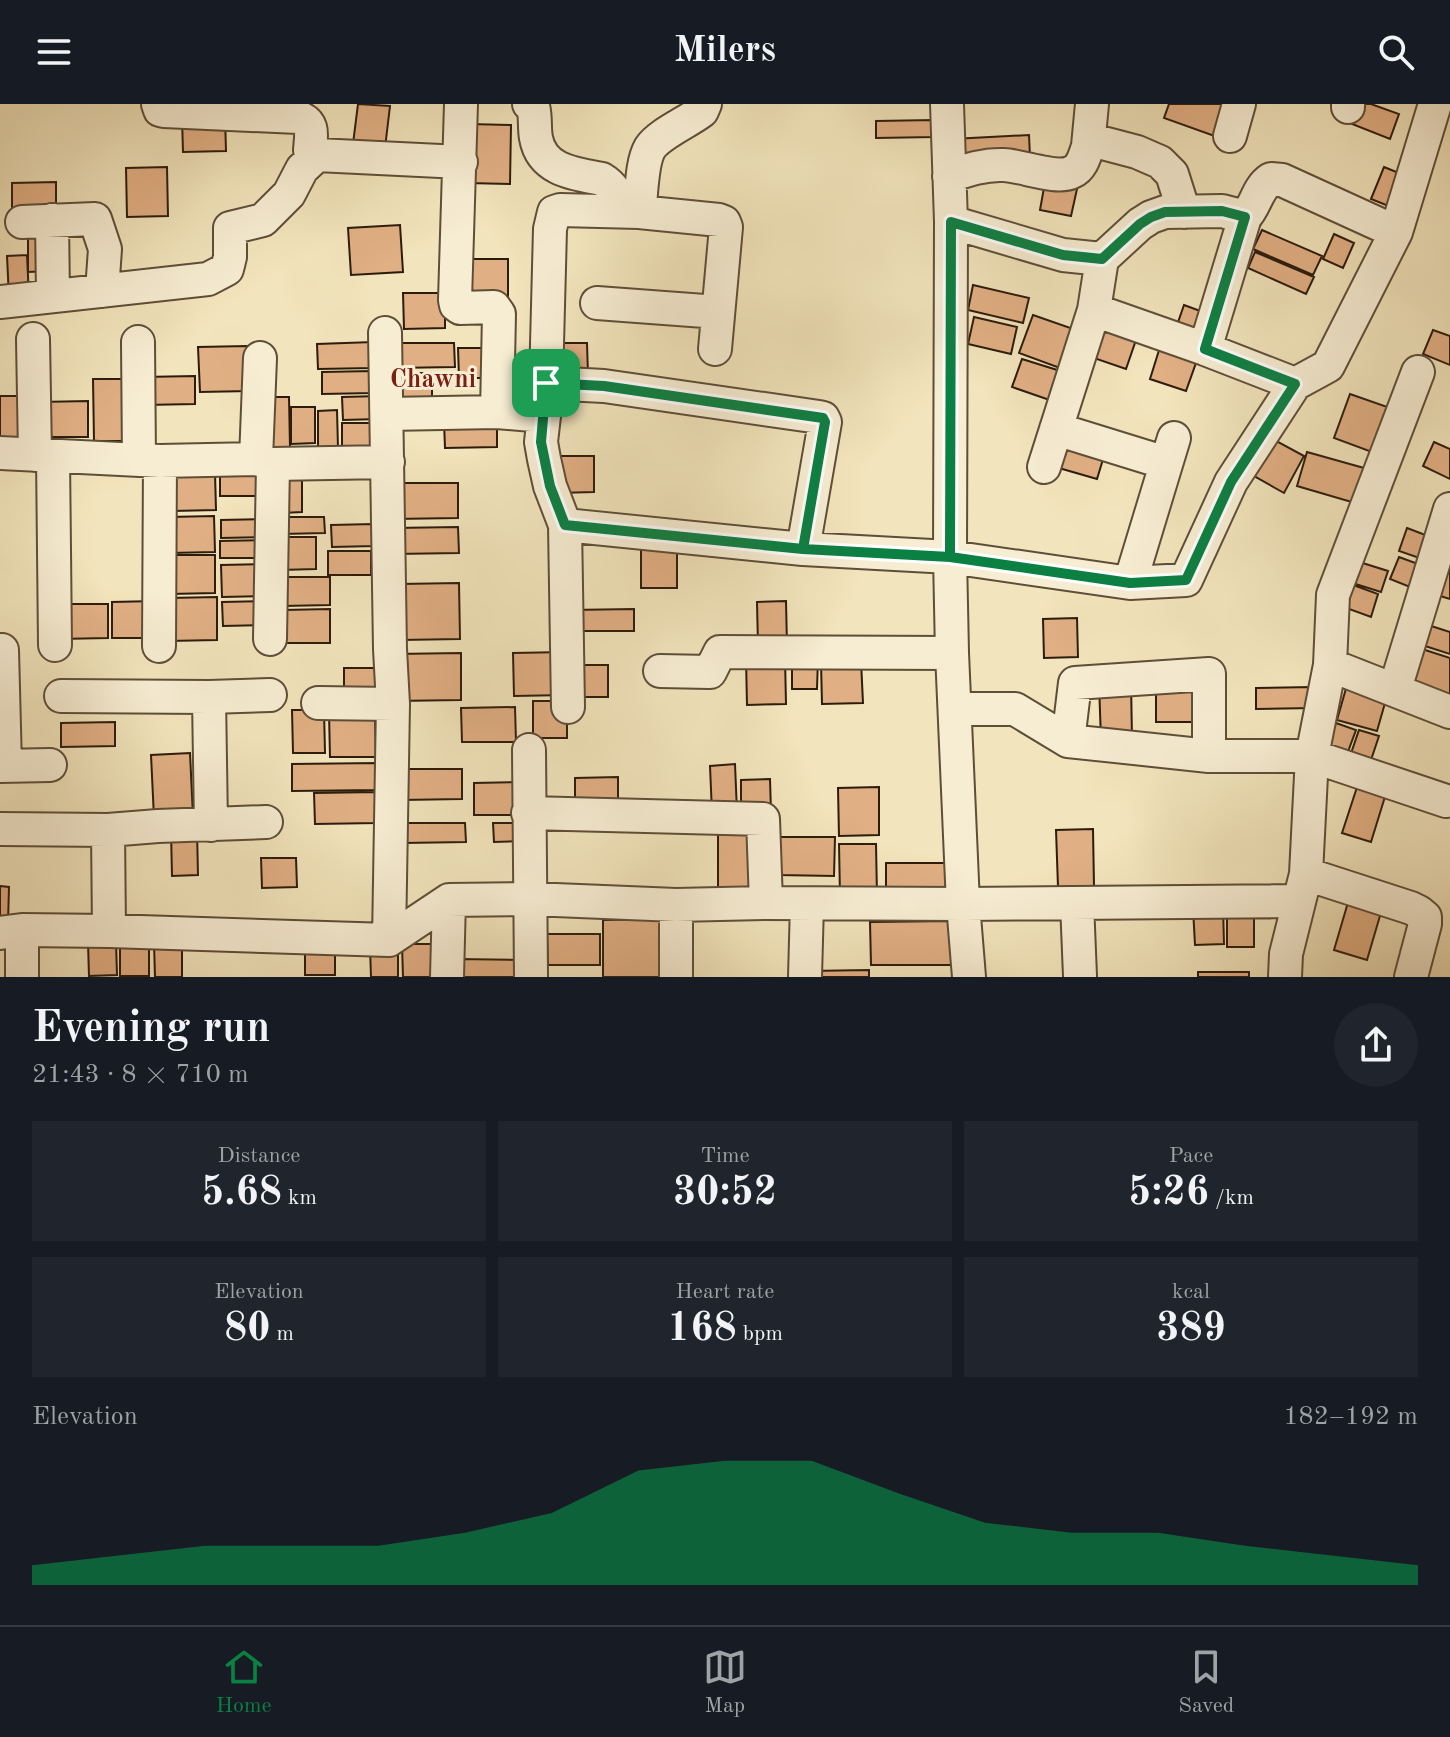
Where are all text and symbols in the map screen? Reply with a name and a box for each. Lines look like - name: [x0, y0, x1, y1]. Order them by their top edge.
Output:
- icon: menu: [32, 30, 76, 74]
- icon: search: [1374, 30, 1418, 74]
- text: Milers: [674, 34, 776, 70]
- pin: [512, 349, 580, 417]
- icon: arrive: [524, 361, 568, 405]
- district label: Chawni: [390, 367, 476, 393]
- button: share: [1334, 1003, 1418, 1087]
- text: Evening run: [32, 1007, 270, 1051]
- text: 21:43 · 8 × 710 m: [32, 1062, 249, 1088]
- text: Distance: [218, 1145, 300, 1167]
- text: Time: [700, 1145, 750, 1167]
- text: Pace: [1169, 1145, 1213, 1167]
- text: 5.68: [201, 1174, 282, 1214]
- text: 30:52: [673, 1174, 777, 1214]
- text: 5:26: [1128, 1174, 1209, 1214]
- text: km: [282, 1187, 317, 1209]
- text: /km: [1209, 1187, 1254, 1209]
- text: Elevation: [214, 1281, 304, 1303]
- text: Heart rate: [676, 1281, 774, 1303]
- text: kcal: [1172, 1281, 1210, 1303]
- text: 80: [224, 1310, 270, 1350]
- text: 168: [667, 1310, 737, 1350]
- text: 389: [1156, 1310, 1226, 1350]
- text: m: [270, 1323, 294, 1345]
- text: bpm: [737, 1323, 783, 1345]
- text: Elevation: [32, 1404, 138, 1430]
- text: 182–192 m: [1283, 1404, 1418, 1430]
- tab: Home: [216, 1645, 272, 1720]
- tab: Map: [703, 1645, 747, 1720]
- tab: Saved: [1178, 1645, 1234, 1720]

